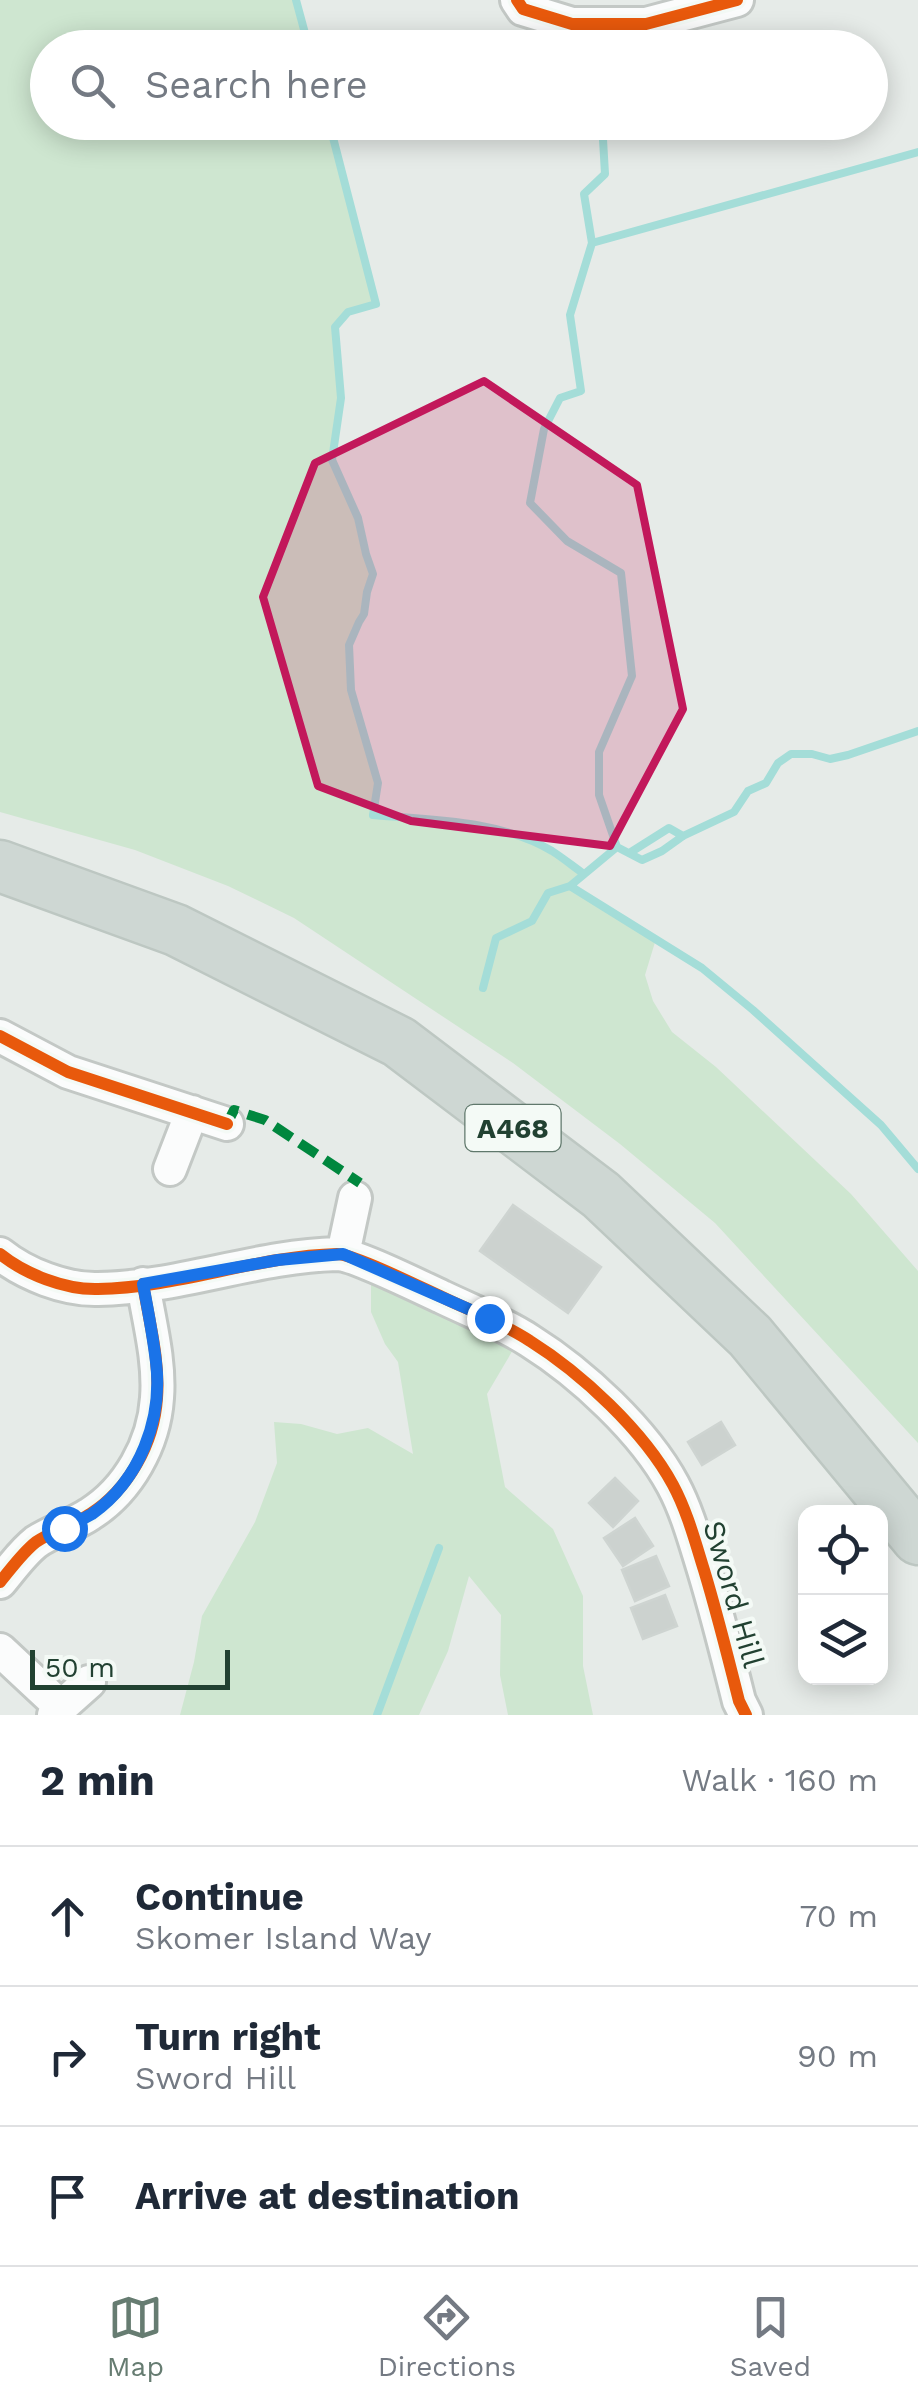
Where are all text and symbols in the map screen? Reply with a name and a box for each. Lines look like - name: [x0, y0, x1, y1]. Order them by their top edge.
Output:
- search box: [30, 30, 888, 140]
- icon: search: [65, 58, 120, 113]
- text: Search here: [145, 63, 368, 107]
- road number: A468: [466, 1105, 560, 1151]
- route end: [467, 1296, 513, 1342]
- map controls: [798, 1505, 888, 1685]
- button: locate: [798, 1505, 888, 1595]
- route start: [42, 1506, 88, 1552]
- street label: Sword Hill: [696, 1517, 772, 1671]
- button: layers: [798, 1595, 888, 1685]
- scale bar: [30, 1645, 230, 1690]
- text: 50 m: [45, 1651, 115, 1684]
- text: 2 min: [40, 1756, 155, 1805]
- text: Walk · 160 m: [682, 1761, 878, 1799]
- text: Continue: [135, 1875, 304, 1919]
- icon: ahead: [40, 1889, 95, 1944]
- text: 70 m: [799, 1897, 878, 1935]
- text: Skomer Island Way: [135, 1919, 432, 1957]
- text: Turn right: [135, 2015, 321, 2059]
- icon: right: [40, 2029, 95, 2084]
- text: 90 m: [797, 2037, 878, 2075]
- text: Sword Hill: [135, 2059, 296, 2097]
- icon: arrive: [40, 2169, 95, 2224]
- text: Arrive at destination: [135, 2174, 520, 2218]
- tab: Map: [107, 2290, 164, 2383]
- tab: Directions: [378, 2290, 516, 2383]
- tab: Saved: [730, 2290, 811, 2383]

